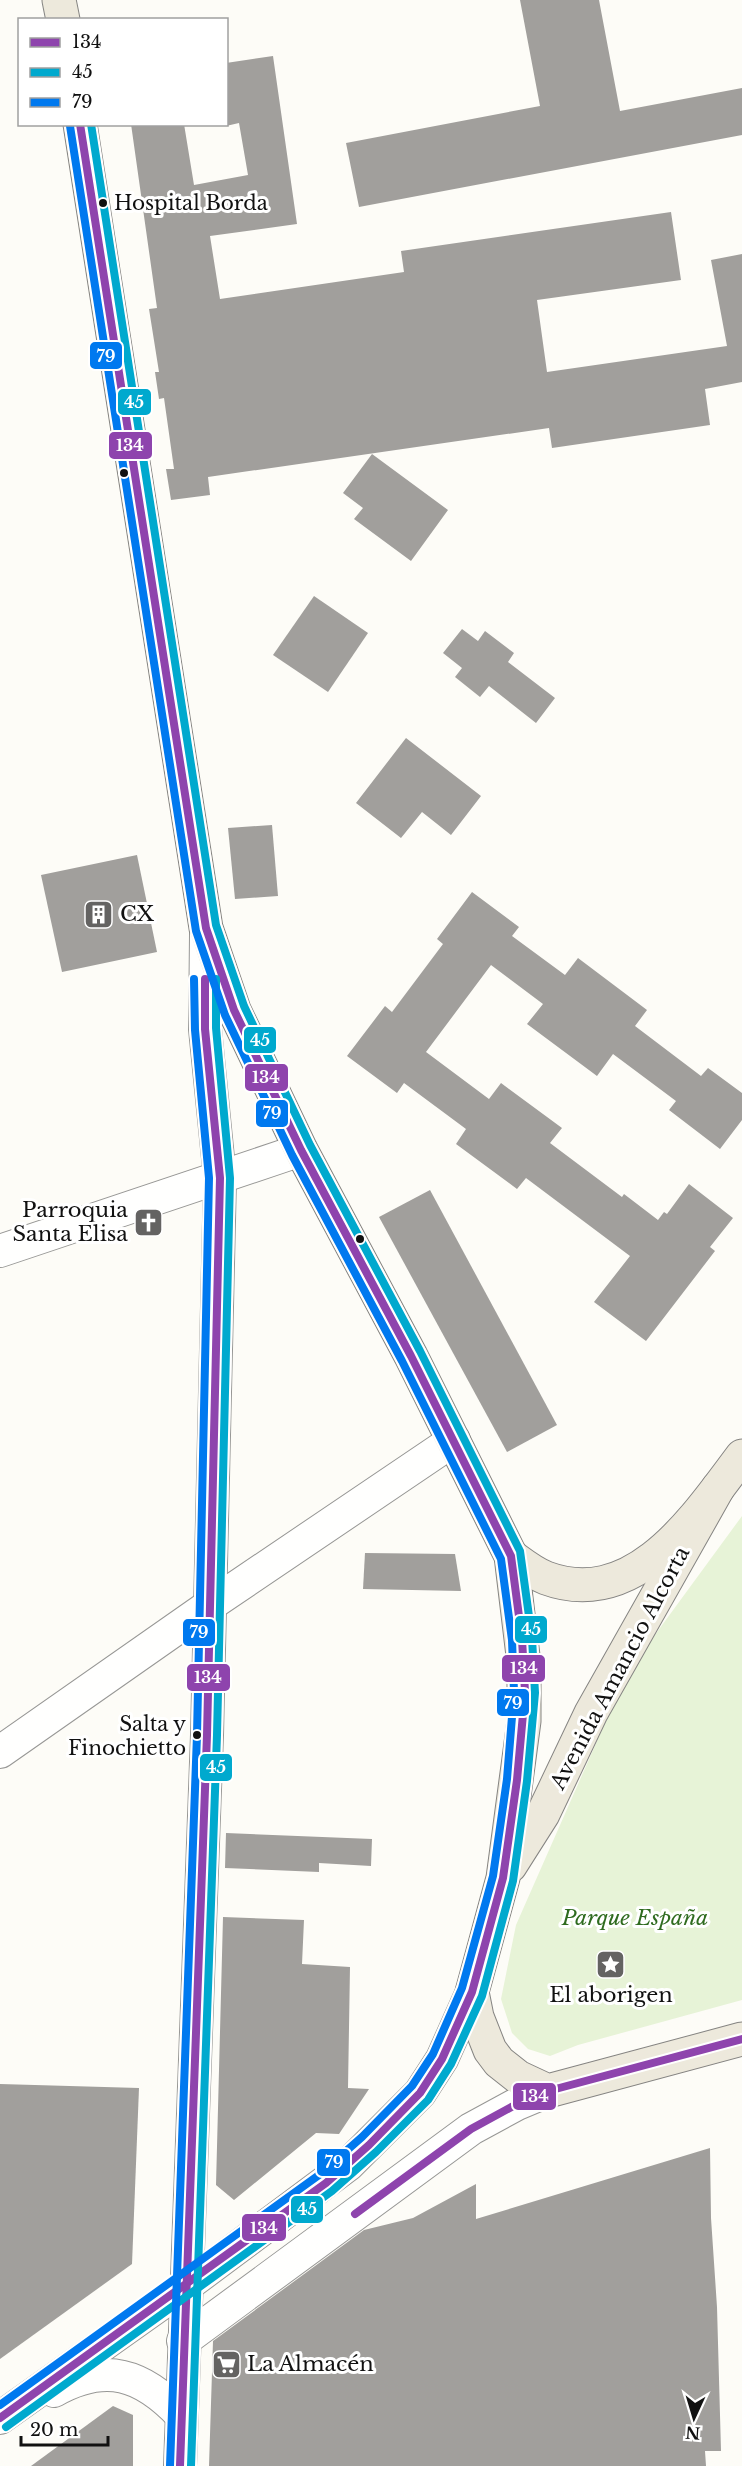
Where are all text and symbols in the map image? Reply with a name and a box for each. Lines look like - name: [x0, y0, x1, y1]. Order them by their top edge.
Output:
- legend: [18, 18, 228, 126]
- text: 134: [72, 31, 102, 53]
- text: 45: [72, 61, 93, 83]
- text: 79: [72, 91, 93, 113]
- place label: Hospital Borda: [114, 191, 269, 215]
- marker: Hospital Borda: [97, 197, 109, 209]
- line badge: 79: [89, 341, 123, 370]
- text: 79: [96, 346, 116, 366]
- line badge: 45: [117, 388, 152, 416]
- text: 45: [124, 392, 144, 412]
- line badge: 134: [108, 431, 153, 460]
- text: 134: [116, 435, 144, 455]
- unlabelled marker: [118, 467, 130, 479]
- building icon: CX: [83, 898, 115, 930]
- place label: CX: [120, 901, 155, 927]
- line badge: 45: [243, 1026, 277, 1054]
- text: 45: [250, 1030, 270, 1050]
- line badge: 134: [244, 1063, 289, 1092]
- text: 134: [252, 1067, 280, 1087]
- line badge: 79: [255, 1099, 289, 1128]
- text: 79: [262, 1103, 282, 1123]
- place label: Parroquia Santa Elisa: [13, 1197, 128, 1247]
- church icon: Parroquia Santa Elisa: [133, 1206, 165, 1238]
- unlabelled marker: [354, 1233, 366, 1245]
- street label: Avenida Amancio Alcorta: [544, 1542, 695, 1795]
- line badge: 45: [514, 1615, 548, 1644]
- line badge: 79: [182, 1618, 216, 1647]
- text: 45: [521, 1619, 541, 1639]
- text: 79: [189, 1622, 209, 1642]
- line badge: 134: [501, 1654, 546, 1683]
- text: 134: [510, 1658, 538, 1678]
- line badge: 134: [186, 1663, 231, 1692]
- text: 134: [194, 1667, 222, 1687]
- line badge: 79: [496, 1688, 530, 1717]
- text: 79: [503, 1693, 523, 1713]
- place label: Salta y Finochietto: [68, 1712, 186, 1760]
- marker: Salta y Finochietto: [191, 1729, 203, 1741]
- line badge: 45: [199, 1753, 233, 1782]
- text: 45: [206, 1757, 226, 1777]
- park label: Parque España: [561, 1905, 708, 1931]
- place icon: El aborigen: [595, 1948, 627, 1980]
- place label: El aborigen: [549, 1982, 673, 2008]
- line badge: 134: [512, 2082, 557, 2111]
- text: 134: [521, 2086, 549, 2106]
- line badge: 79: [316, 2148, 351, 2177]
- text: 79: [324, 2152, 344, 2172]
- line badge: 45: [290, 2195, 324, 2224]
- text: 45: [297, 2199, 317, 2219]
- line badge: 134: [241, 2213, 287, 2242]
- text: 134: [250, 2218, 278, 2238]
- supermarket icon: La Almacén: [210, 2348, 242, 2380]
- place label: La Almacén: [247, 2351, 374, 2377]
- north arrow: [664, 2388, 724, 2448]
- scale bar: [21, 2409, 108, 2447]
- text: 20 m: [30, 2419, 78, 2441]
- text: N: [685, 2422, 701, 2443]

